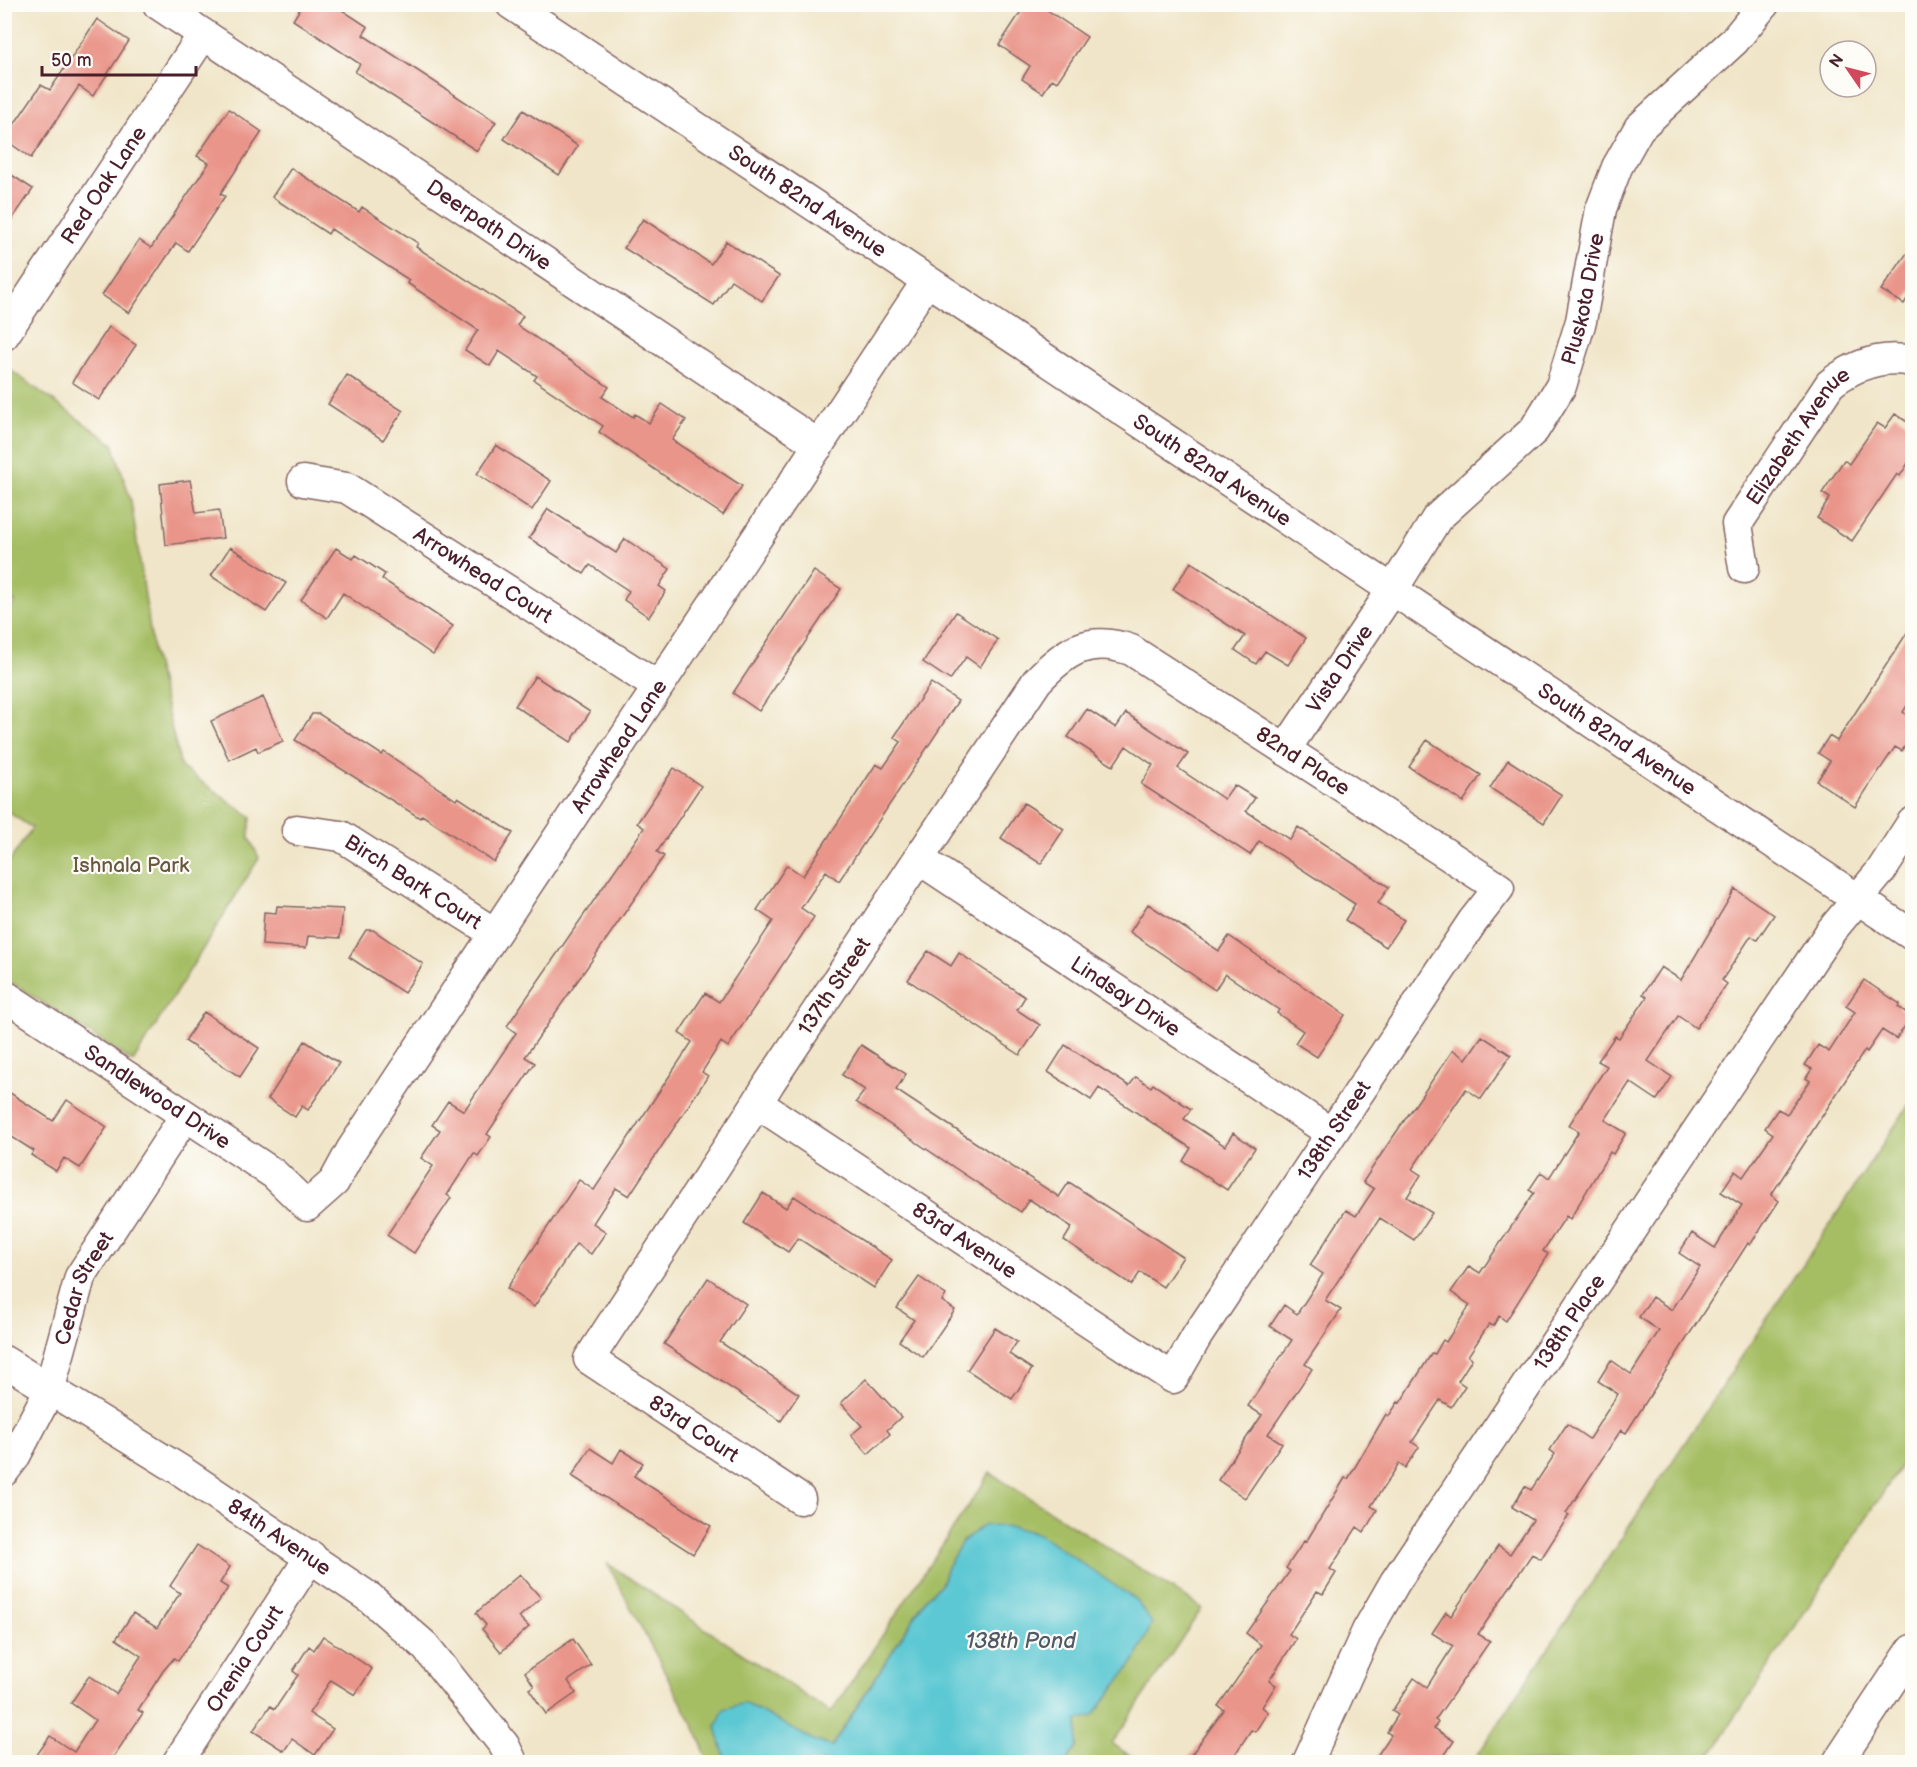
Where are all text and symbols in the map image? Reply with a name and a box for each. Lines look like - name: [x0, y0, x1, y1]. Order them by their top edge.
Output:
- scale bar: [42, 39, 196, 77]
- north arrow: [1818, 39, 1878, 99]
- text: 50 m: [51, 50, 92, 71]
- text: N: [1826, 51, 1848, 72]
- street label: Red Oak Lane: [56, 122, 152, 249]
- street label: South 82nd Avenue: [723, 140, 891, 263]
- street label: Deerpath Drive: [422, 175, 556, 276]
- street label: Pluskota Drive: [1556, 231, 1609, 368]
- street label: Elizabeth Avenue: [1741, 362, 1854, 510]
- street label: South 82nd Avenue: [1128, 409, 1296, 532]
- street label: Arrowhead Court: [409, 522, 557, 629]
- street label: Vista Drive: [1301, 620, 1379, 718]
- street label: Arrowhead Lane: [566, 675, 673, 818]
- street label: South 82nd Avenue: [1533, 678, 1701, 801]
- street label: 82nd Place: [1251, 722, 1355, 801]
- street label: Birch Bark Court: [340, 830, 487, 935]
- park label: Ishnala Park: [73, 853, 190, 878]
- street label: 137th Street: [793, 932, 876, 1040]
- street label: Lindsay Drive: [1066, 951, 1185, 1042]
- street label: Sandlewood Drive: [79, 1040, 235, 1155]
- street label: 138th Street: [1292, 1076, 1377, 1185]
- street label: 83rd Avenue: [907, 1197, 1022, 1284]
- street label: Cedar Street: [50, 1227, 119, 1348]
- street label: 138th Place: [1528, 1270, 1611, 1375]
- street label: 83rd Court: [644, 1390, 744, 1468]
- street label: 84th Avenue: [223, 1494, 336, 1581]
- street label: Orenia Court: [201, 1600, 289, 1717]
- water label: 138th Pond: [966, 1628, 1076, 1655]

